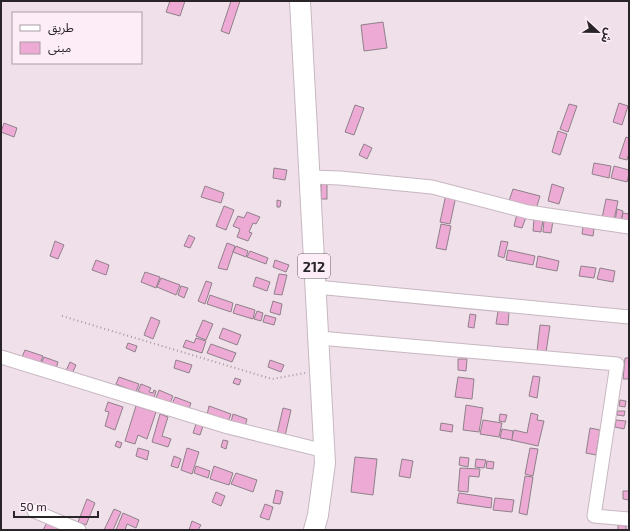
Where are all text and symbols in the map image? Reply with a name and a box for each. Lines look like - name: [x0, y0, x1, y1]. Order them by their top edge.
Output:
- legend: [12, 12, 142, 64]
- north arrow: [578, 12, 618, 52]
- text: طريق: [48, 20, 74, 36]
- text: ش: [598, 26, 617, 45]
- text: مبنى: [48, 40, 71, 55]
- road number: 212: [298, 254, 330, 278]
- scale bar: [14, 493, 98, 519]
- text: 50 m: [20, 499, 47, 513]

